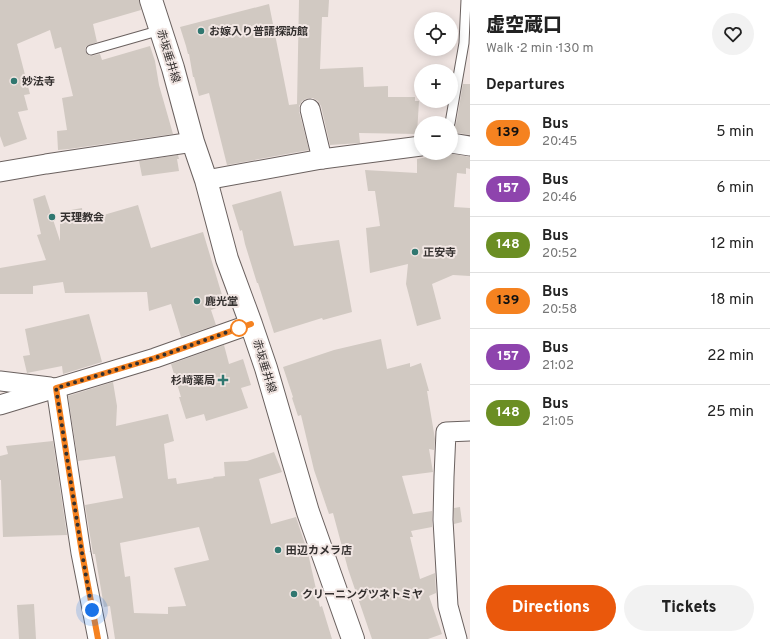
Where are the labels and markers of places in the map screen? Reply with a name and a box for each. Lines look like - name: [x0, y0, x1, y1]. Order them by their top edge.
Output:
- place label: お嫁入り普請探訪館: [209, 25, 308, 39]
- marker: お嫁入り普請探訪館: [196, 26, 206, 36]
- place label: 妙法寺: [22, 75, 55, 89]
- marker: 妙法寺: [9, 76, 19, 86]
- place label: 天理教会: [60, 211, 104, 225]
- marker: 天理教会: [47, 212, 57, 222]
- place label: 正安寺: [423, 246, 456, 260]
- marker: 正安寺: [410, 247, 420, 257]
- place label: 鹿光堂: [205, 295, 238, 309]
- marker: 鹿光堂: [192, 296, 202, 306]
- unlabelled marker: [230, 319, 248, 337]
- place label: 杉﨑薬局: [171, 374, 215, 388]
- marker: 杉﨑薬局: [218, 375, 228, 385]
- place label: 田辺カメラ店: [286, 544, 352, 558]
- marker: 田辺カメラ店: [273, 545, 283, 555]
- place label: クリーニングツネトミヤ: [302, 588, 423, 602]
- marker: クリーニングツネトミヤ: [289, 589, 299, 599]

